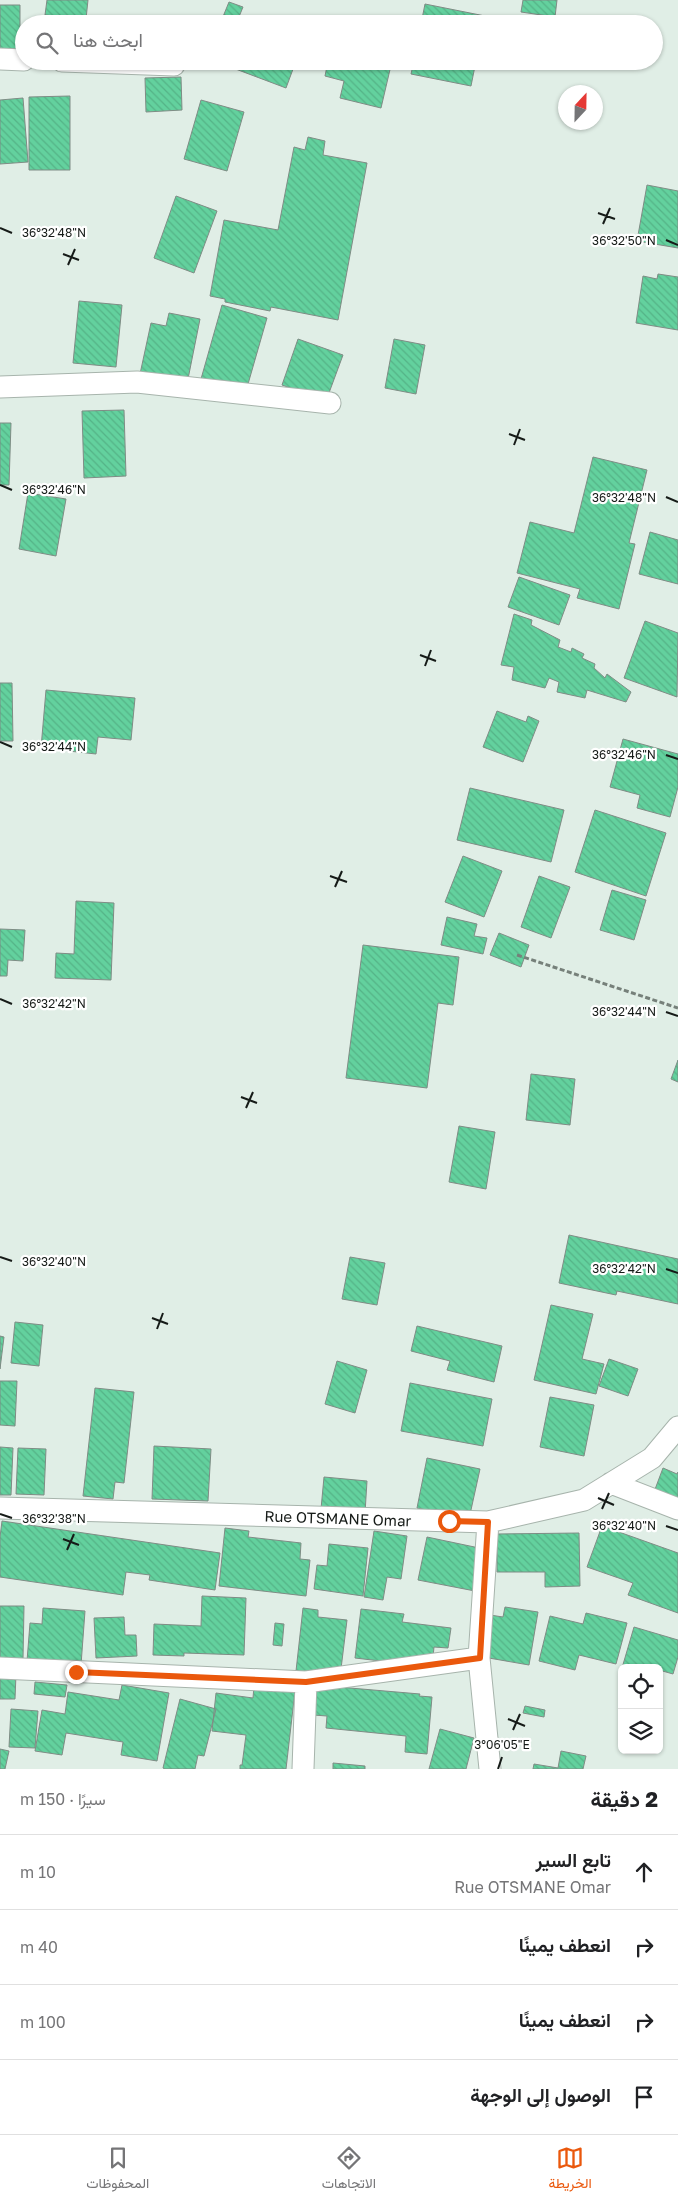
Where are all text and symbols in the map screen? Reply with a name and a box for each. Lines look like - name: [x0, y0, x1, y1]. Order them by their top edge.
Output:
- search box: [15, 15, 663, 70]
- text: ابحث هنا: [73, 28, 143, 51]
- icon: search: [33, 29, 61, 57]
- north arrow: [558, 85, 603, 130]
- text: 36°32'48"N: [22, 225, 86, 240]
- text: 36°32'50"N: [592, 233, 656, 248]
- text: 36°32'46"N: [22, 482, 86, 497]
- text: 36°32'48"N: [592, 490, 656, 505]
- text: 36°32'44"N: [22, 739, 86, 754]
- text: 36°32'46"N: [592, 747, 656, 762]
- text: 36°32'42"N: [22, 996, 86, 1011]
- text: 36°32'44"N: [592, 1004, 656, 1019]
- text: 36°32'40"N: [22, 1254, 86, 1269]
- text: 36°32'42"N: [592, 1261, 656, 1276]
- street label: Rue OTSMANE Omar: [264, 1506, 412, 1530]
- route start: [438, 1510, 461, 1533]
- text: 36°32'38"N: [22, 1511, 86, 1526]
- text: 36°32'40"N: [592, 1518, 656, 1533]
- route end: [65, 1661, 88, 1684]
- map controls: [618, 1664, 663, 1754]
- button: locate: [618, 1664, 663, 1709]
- button: layers: [618, 1709, 663, 1754]
- text: 3°06'05"E: [474, 1737, 530, 1752]
- text: 2 دقيقة: [590, 1786, 658, 1812]
- text: سيرًا · 150 m: [20, 1789, 106, 1809]
- text: تابع السير: [535, 1848, 611, 1871]
- icon: ahead: [630, 1858, 658, 1886]
- text: 10 m: [20, 1862, 56, 1882]
- text: Rue OTSMANE Omar: [454, 1877, 611, 1897]
- text: انعطف يمينًا: [519, 1933, 611, 1956]
- icon: right: [630, 1933, 658, 1961]
- text: 40 m: [20, 1937, 58, 1957]
- text: انعطف يمينًا: [519, 2008, 611, 2031]
- icon: right: [630, 2008, 658, 2036]
- text: 100 m: [20, 2012, 66, 2032]
- text: الوصول إلى الوجهة: [470, 2083, 611, 2106]
- icon: arrive: [630, 2083, 658, 2111]
- tab: المحفوظات: [86, 2144, 149, 2196]
- tab: الاتجاهات: [322, 2144, 376, 2196]
- tab: الخريطة: [548, 2144, 592, 2196]

